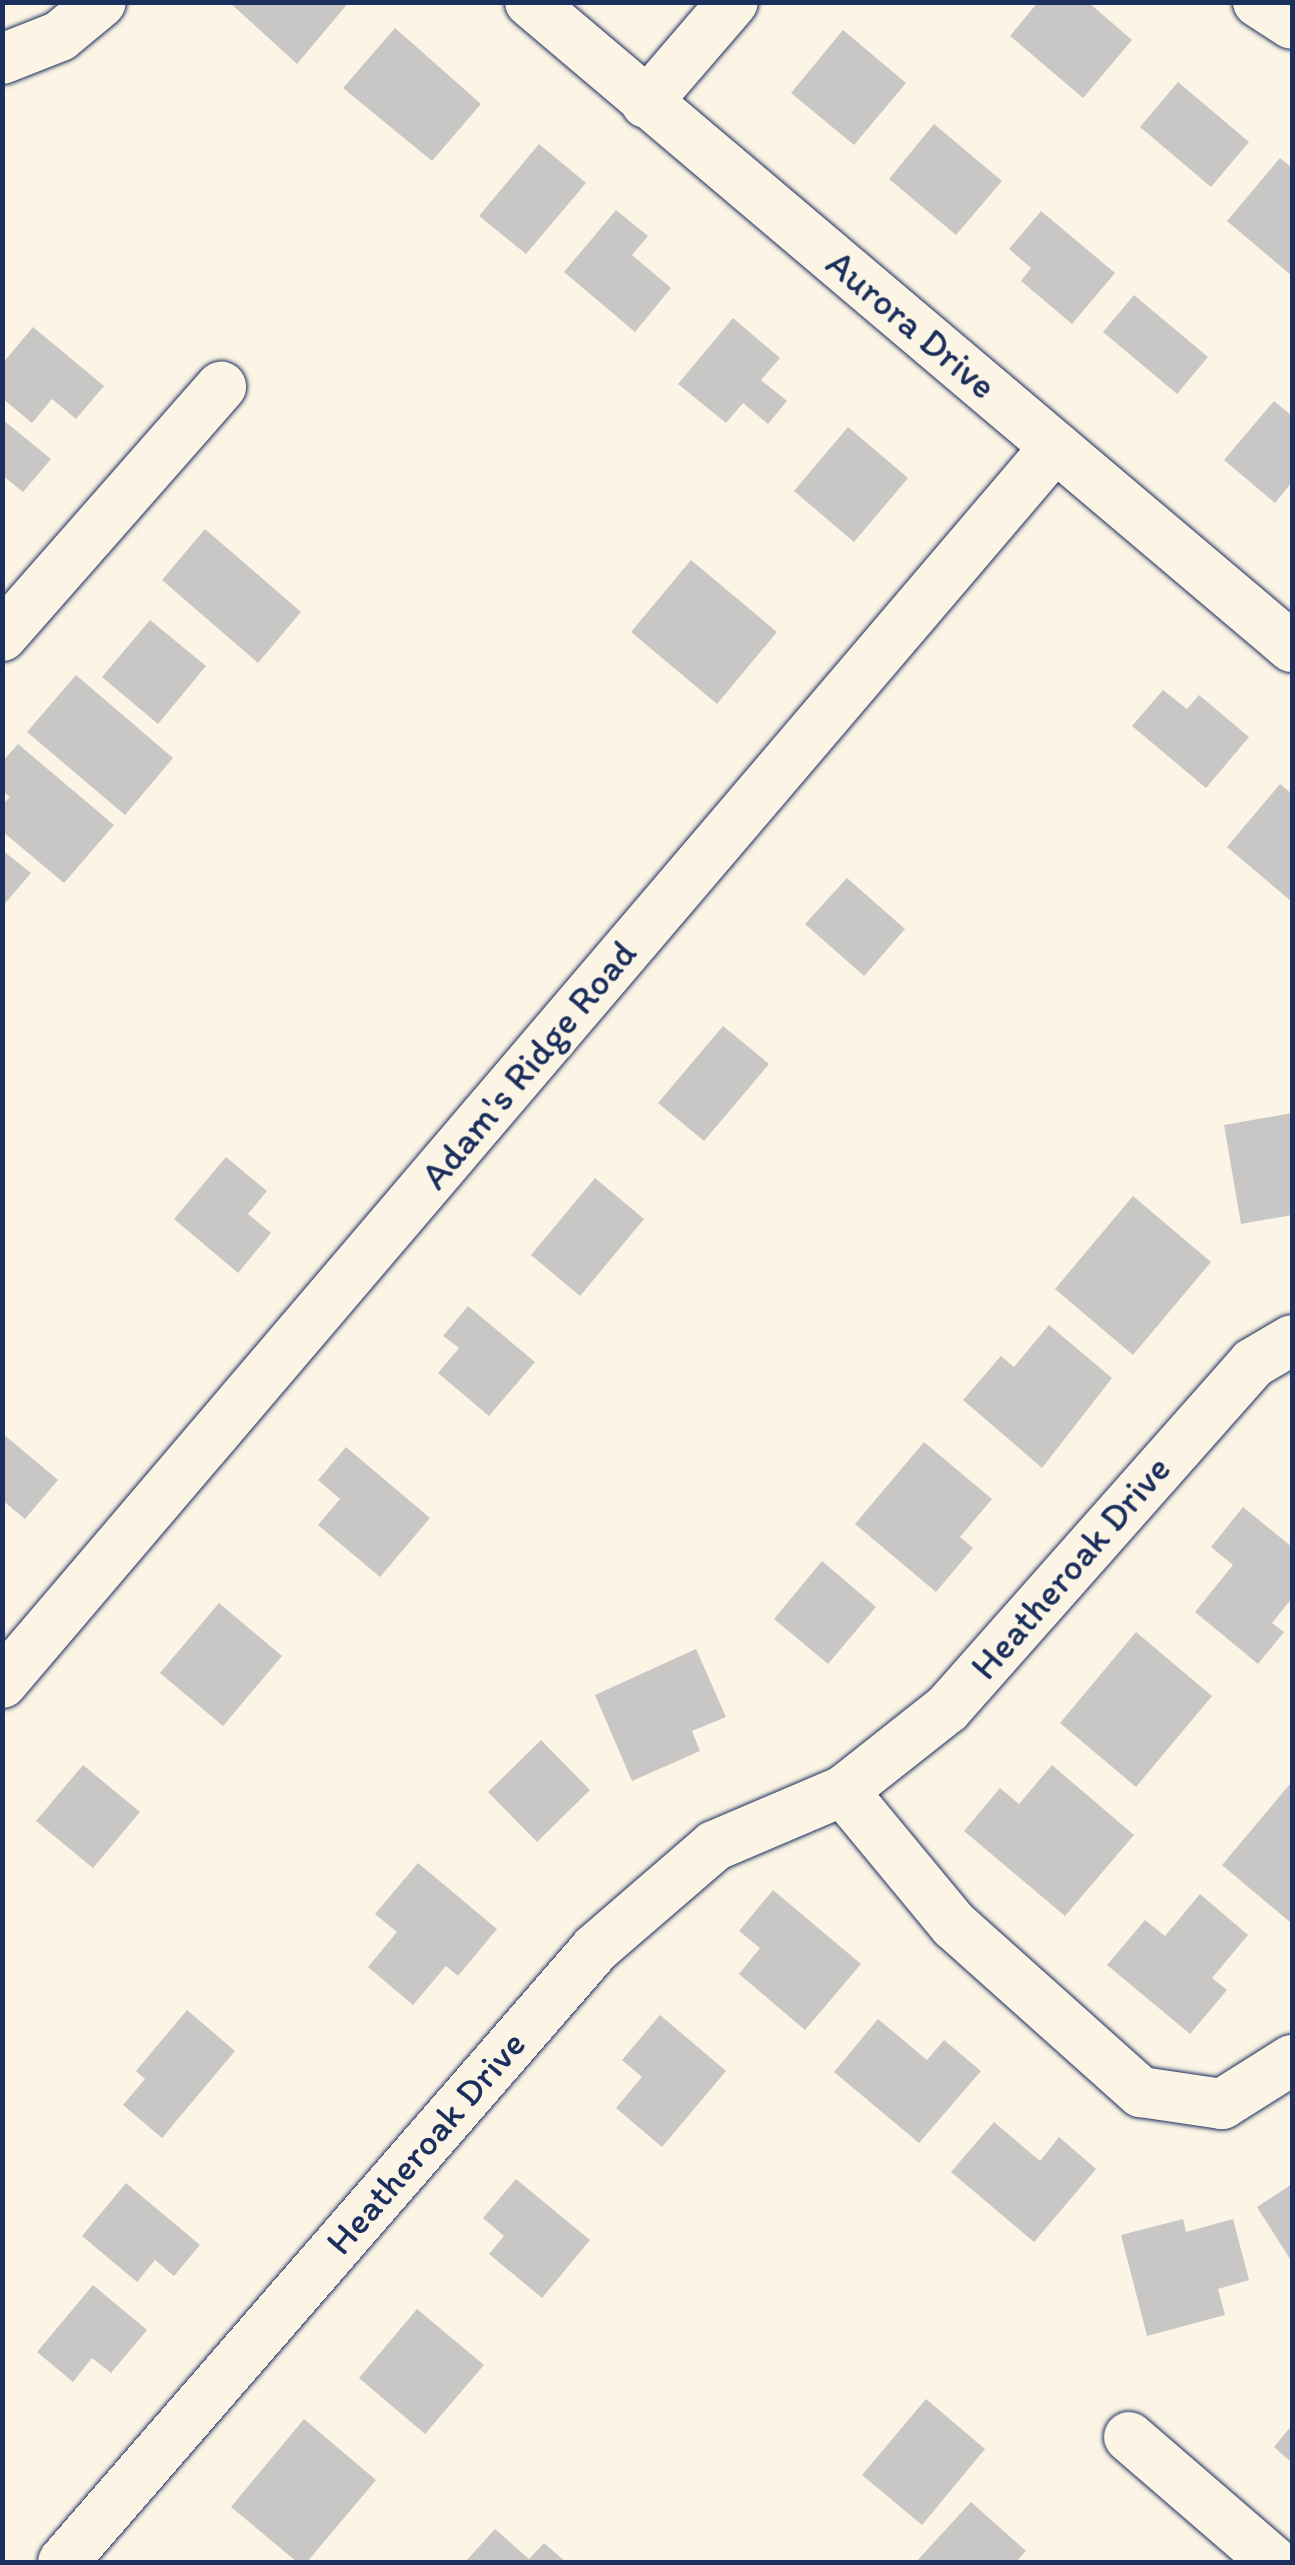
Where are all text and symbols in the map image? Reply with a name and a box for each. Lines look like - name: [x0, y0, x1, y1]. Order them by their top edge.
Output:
- street label: Aurora Drive: [817, 241, 1005, 409]
- street label: Adam's Ridge Road: [412, 932, 646, 1198]
- street label: Heatheroak Drive: [961, 1447, 1181, 1689]
- street label: Heatheroak Drive: [316, 2022, 536, 2264]

